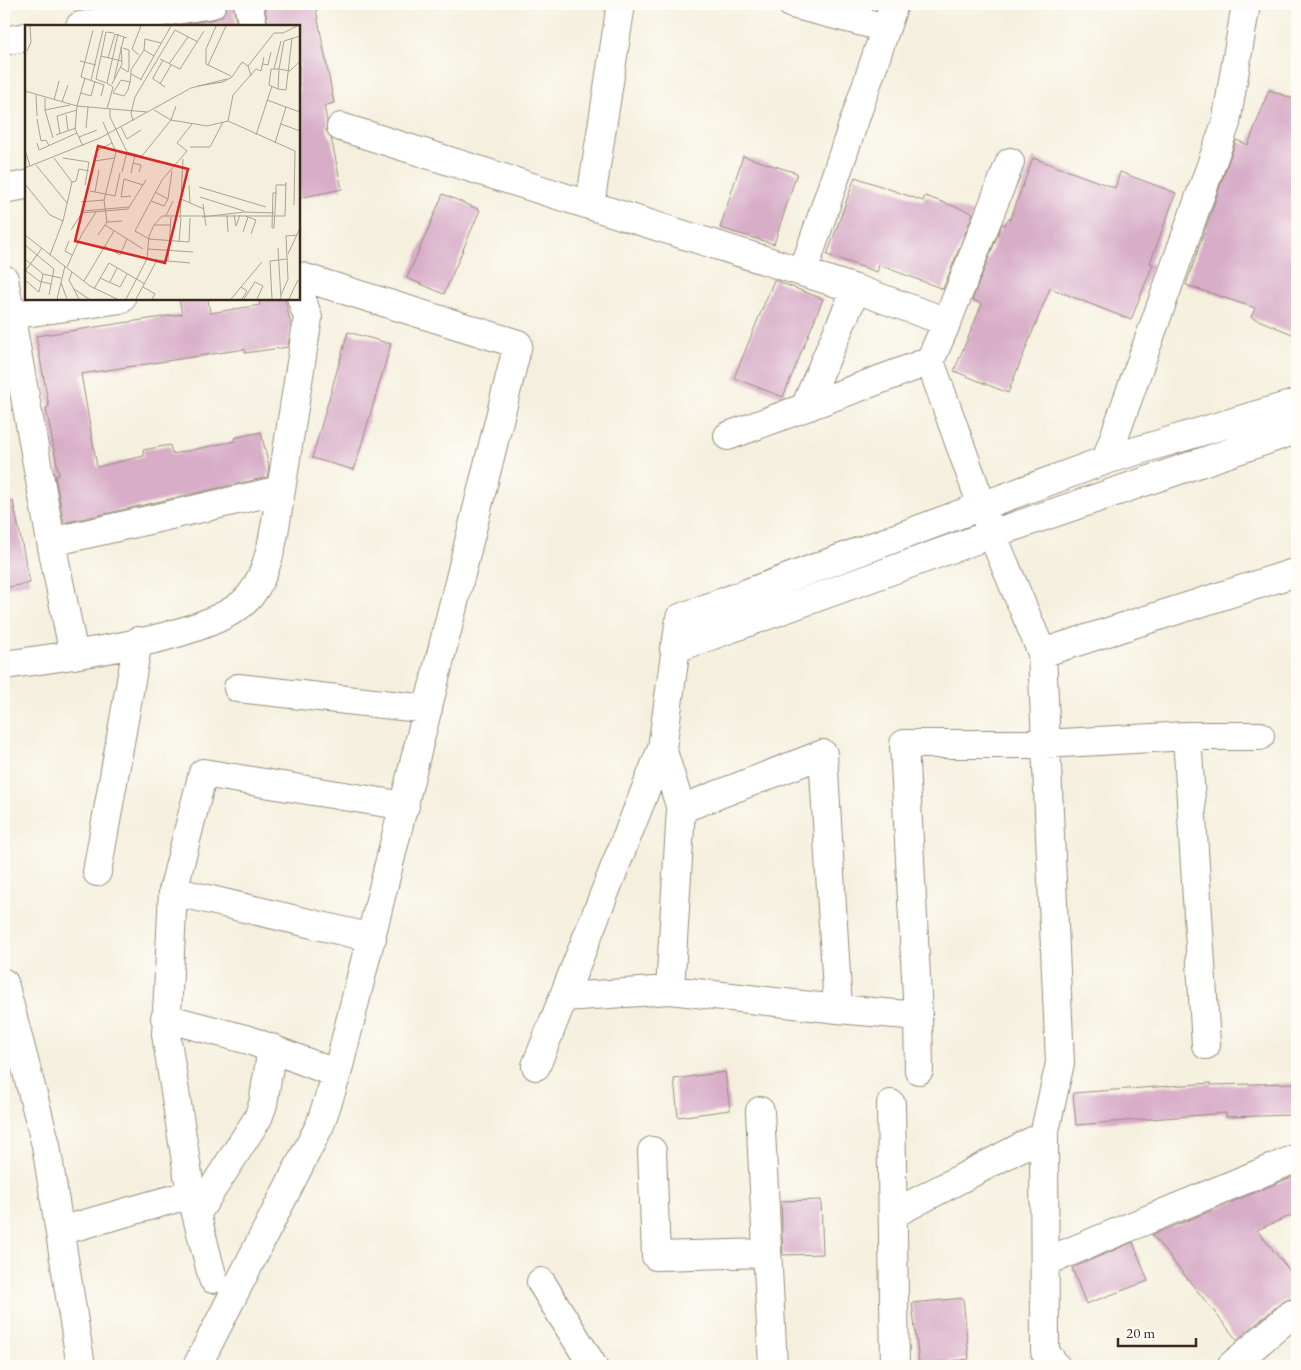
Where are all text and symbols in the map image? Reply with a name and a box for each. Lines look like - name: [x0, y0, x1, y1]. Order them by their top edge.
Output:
- inset map: [25, 25, 300, 300]
- scale bar: [1118, 1315, 1196, 1347]
- text: 20 m: [1126, 1323, 1155, 1342]

